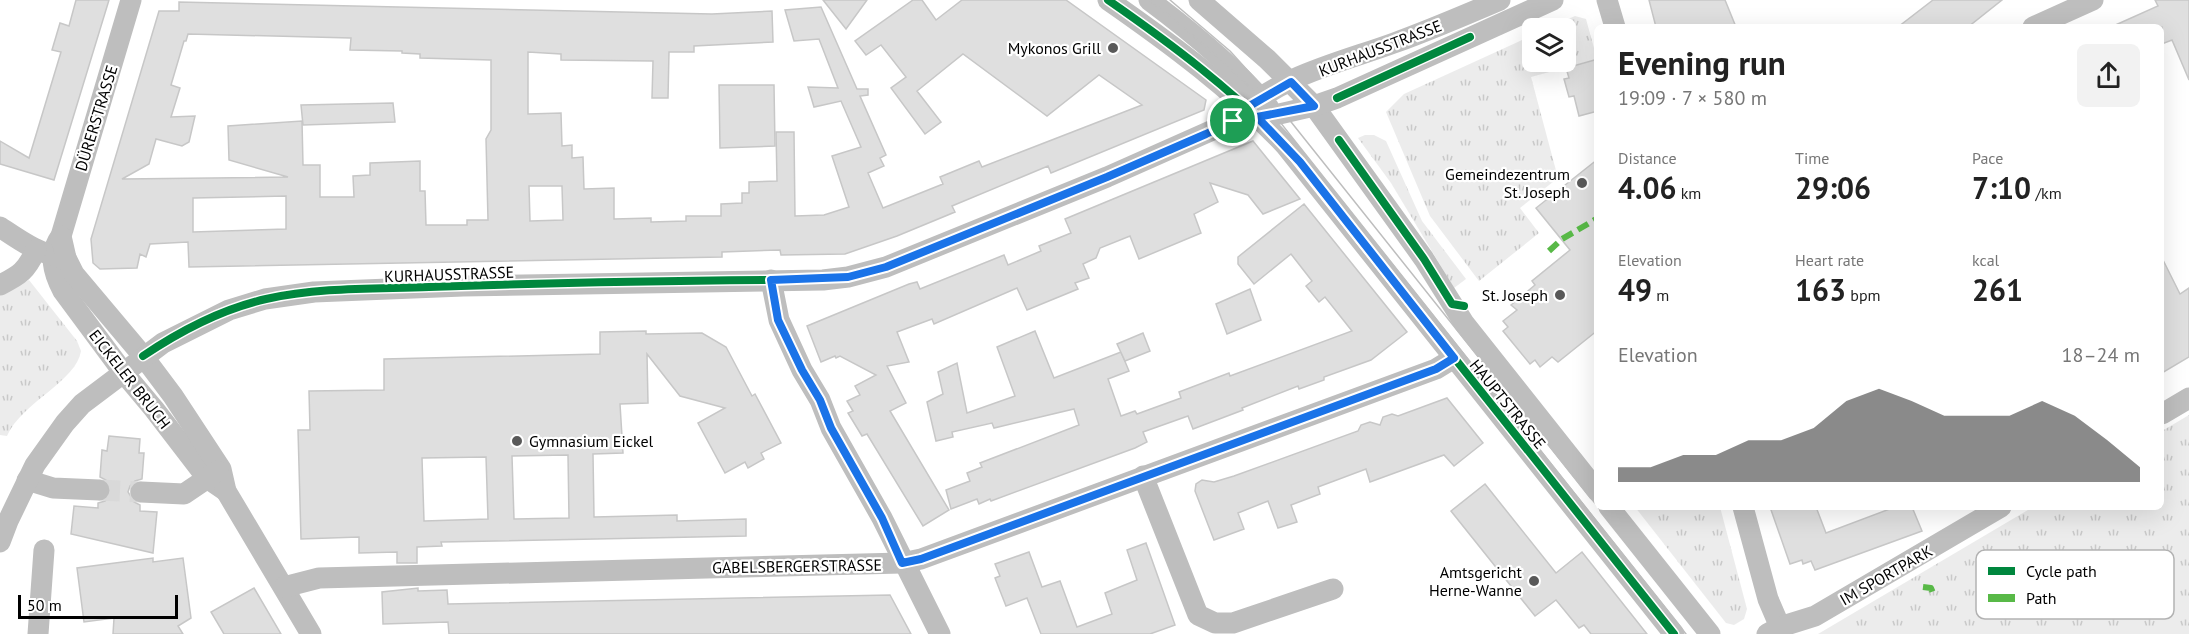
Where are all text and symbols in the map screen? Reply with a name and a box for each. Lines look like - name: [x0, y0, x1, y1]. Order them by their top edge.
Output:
- street label: KURHAUSSTRASSE: [1316, 15, 1444, 81]
- map controls: [1522, 18, 1576, 72]
- button: layers: [1522, 18, 1576, 72]
- place label: Mykonos Grill: [1008, 38, 1101, 58]
- marker: Mykonos Grill: [1106, 41, 1120, 55]
- text: Evening run: [1618, 41, 1786, 84]
- button: share: [2077, 44, 2140, 107]
- street label: DÜRERSTRASSE: [70, 63, 122, 173]
- text: 19:09 · 7 × 580 m: [1618, 85, 1767, 111]
- pin: [1207, 95, 1258, 146]
- icon: arrive: [1216, 104, 1249, 137]
- text: Distance: [1618, 148, 1677, 168]
- text: Time: [1795, 148, 1829, 168]
- text: Pace: [1972, 148, 2003, 168]
- place label: Gemeindezentrum St. Joseph: [1445, 164, 1570, 202]
- text: 4.06: [1618, 168, 1676, 207]
- text: 29:06: [1795, 168, 1871, 207]
- text: 7:10: [1972, 168, 2031, 207]
- marker: Gemeindezentrum St. Joseph: [1575, 176, 1589, 190]
- text: km: [1676, 183, 1701, 203]
- text: /km: [2031, 183, 2062, 203]
- text: Elevation: [1618, 250, 1682, 270]
- text: Heart rate: [1795, 250, 1864, 270]
- text: kcal: [1972, 250, 1999, 270]
- street label: KURHAUSSTRASSE: [384, 262, 514, 286]
- text: 49: [1618, 270, 1652, 309]
- text: 163: [1795, 270, 1846, 309]
- text: 261: [1972, 270, 2023, 309]
- place label: St. Joseph: [1482, 285, 1548, 305]
- text: m: [1652, 285, 1669, 305]
- text: bpm: [1846, 285, 1881, 305]
- marker: St. Joseph: [1553, 288, 1567, 302]
- street label: EICKELER BRUCH: [85, 325, 175, 433]
- text: Elevation: [1618, 342, 1698, 368]
- text: 18–24 m: [2062, 342, 2140, 368]
- street label: HAUPTSTRASSE: [1466, 355, 1550, 453]
- place label: Gymnasium Eickel: [529, 431, 654, 451]
- marker: Gymnasium Eickel: [510, 434, 524, 448]
- street label: IM SPORTPARK: [1836, 540, 1936, 610]
- legend: [1976, 550, 2174, 619]
- street label: GABELSBERGERSTRASSE: [712, 555, 882, 577]
- text: Cycle path: [2026, 561, 2097, 581]
- place label: Amtsgericht Herne-Wanne: [1429, 562, 1523, 600]
- marker: Amtsgericht Herne-Wanne: [1527, 574, 1541, 588]
- text: Path: [2026, 588, 2057, 608]
- scale bar: [18, 592, 178, 620]
- text: 50 m: [27, 595, 62, 615]

